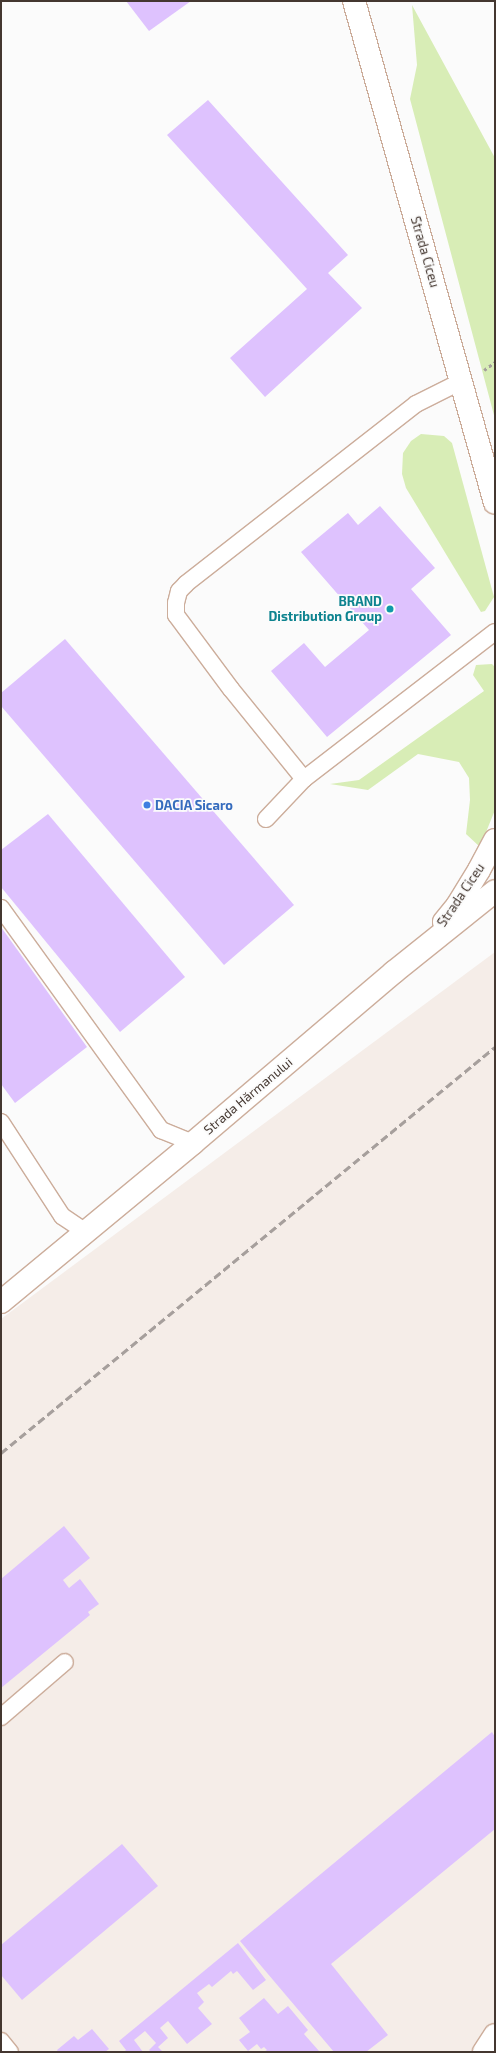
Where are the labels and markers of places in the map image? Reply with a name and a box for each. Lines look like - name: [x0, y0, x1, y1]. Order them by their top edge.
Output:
- place label: BRAND Distribution Group: [268, 594, 382, 625]
- marker: BRAND Distribution Group: [385, 604, 395, 614]
- place label: DACIA Sicaro: [155, 797, 233, 813]
- marker: DACIA Sicaro: [142, 800, 152, 810]

